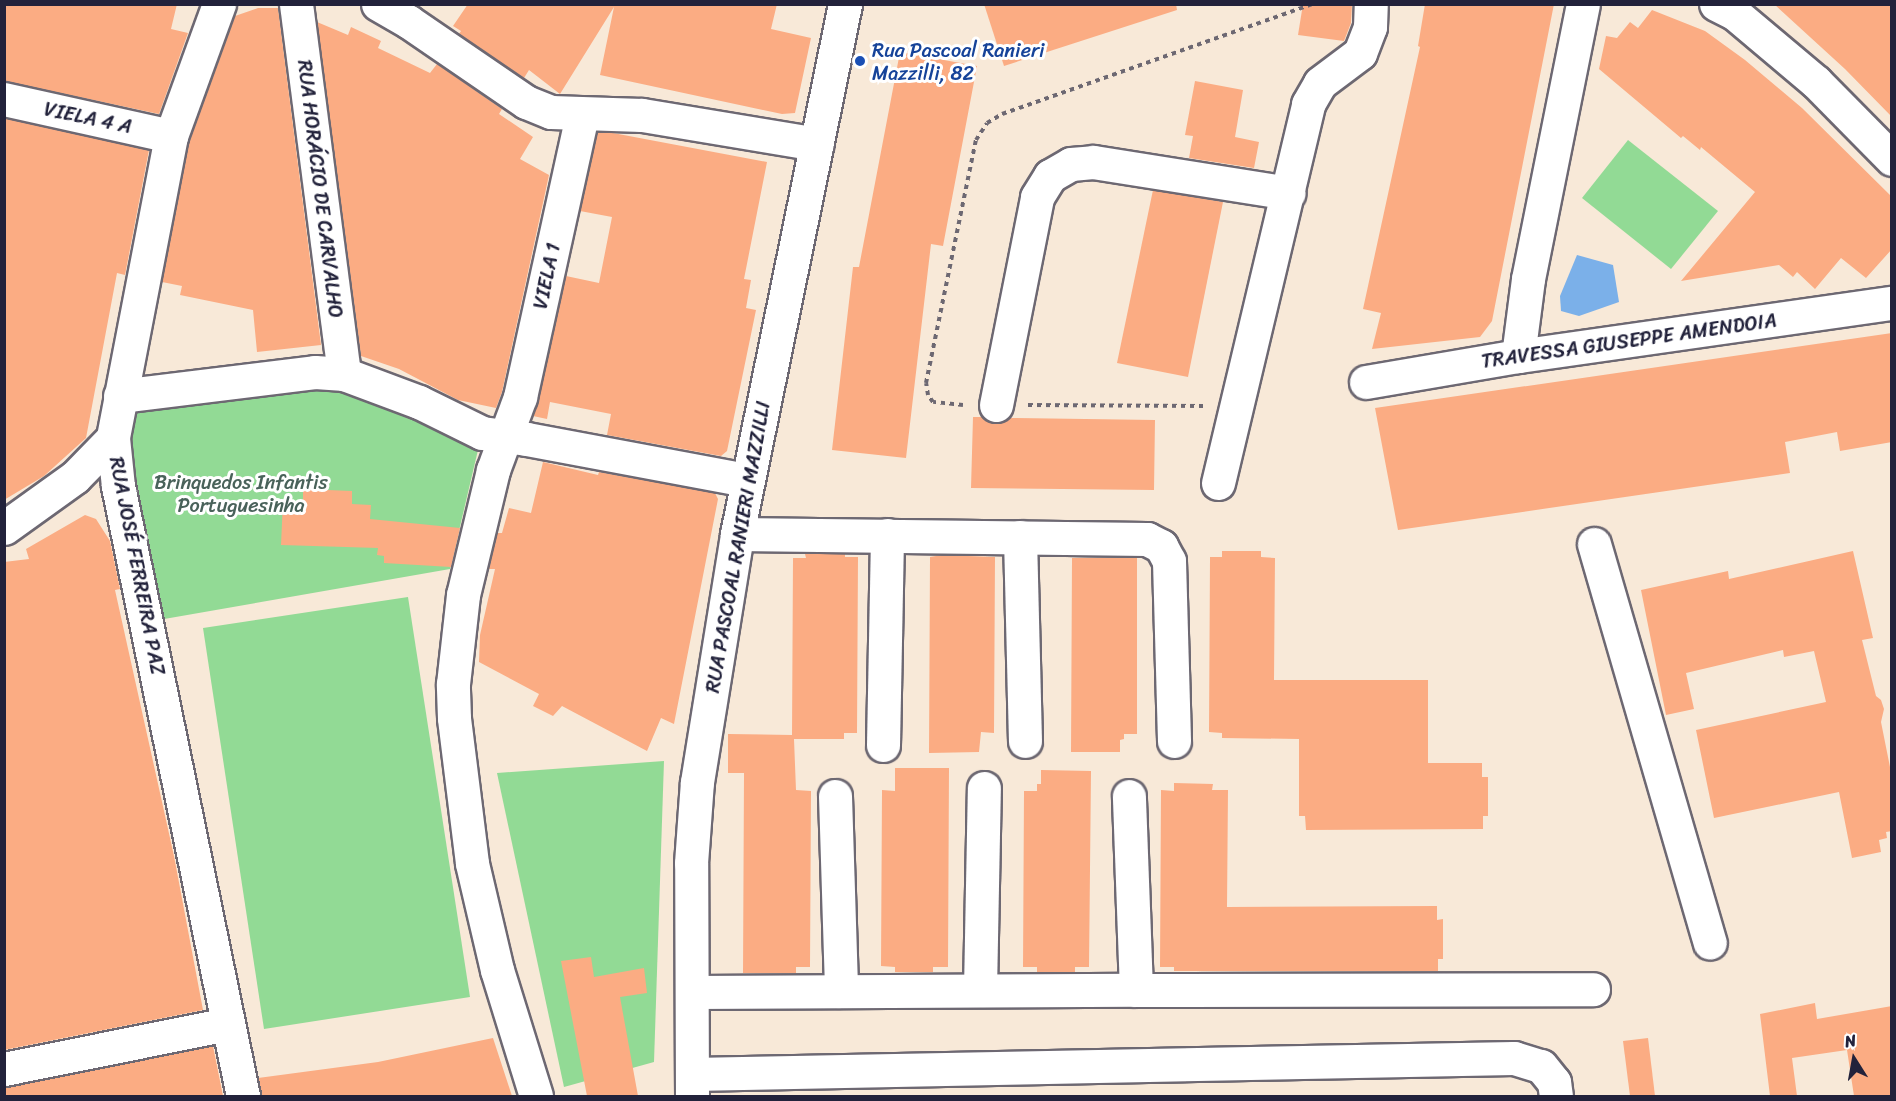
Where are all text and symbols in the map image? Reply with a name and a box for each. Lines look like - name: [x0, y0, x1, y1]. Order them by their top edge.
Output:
- place label: Rua Pascoal Ranieri Mazzilli, 82: [872, 38, 1044, 85]
- marker: Rua Pascoal Ranieri Mazzilli, 82: [853, 54, 867, 68]
- street label: RUA HORÁCIO DE CARVALHO: [292, 59, 348, 319]
- street label: VIELA 4 A: [42, 97, 134, 139]
- street label: VIELA 1: [528, 241, 566, 311]
- street label: TRAVESSA GIUSEPPE AMENDOIA: [1479, 308, 1779, 374]
- street label: RUA PASCOAL RANIERI MAZZILLI: [700, 399, 776, 695]
- street label: RUA JOSÉ FERREIRA PAZ: [104, 454, 170, 678]
- park label: Brinquedos Infantis Portuguesinha: [154, 470, 328, 517]
- text: N: [1842, 1026, 1859, 1056]
- north arrow: [1824, 1029, 1884, 1089]

